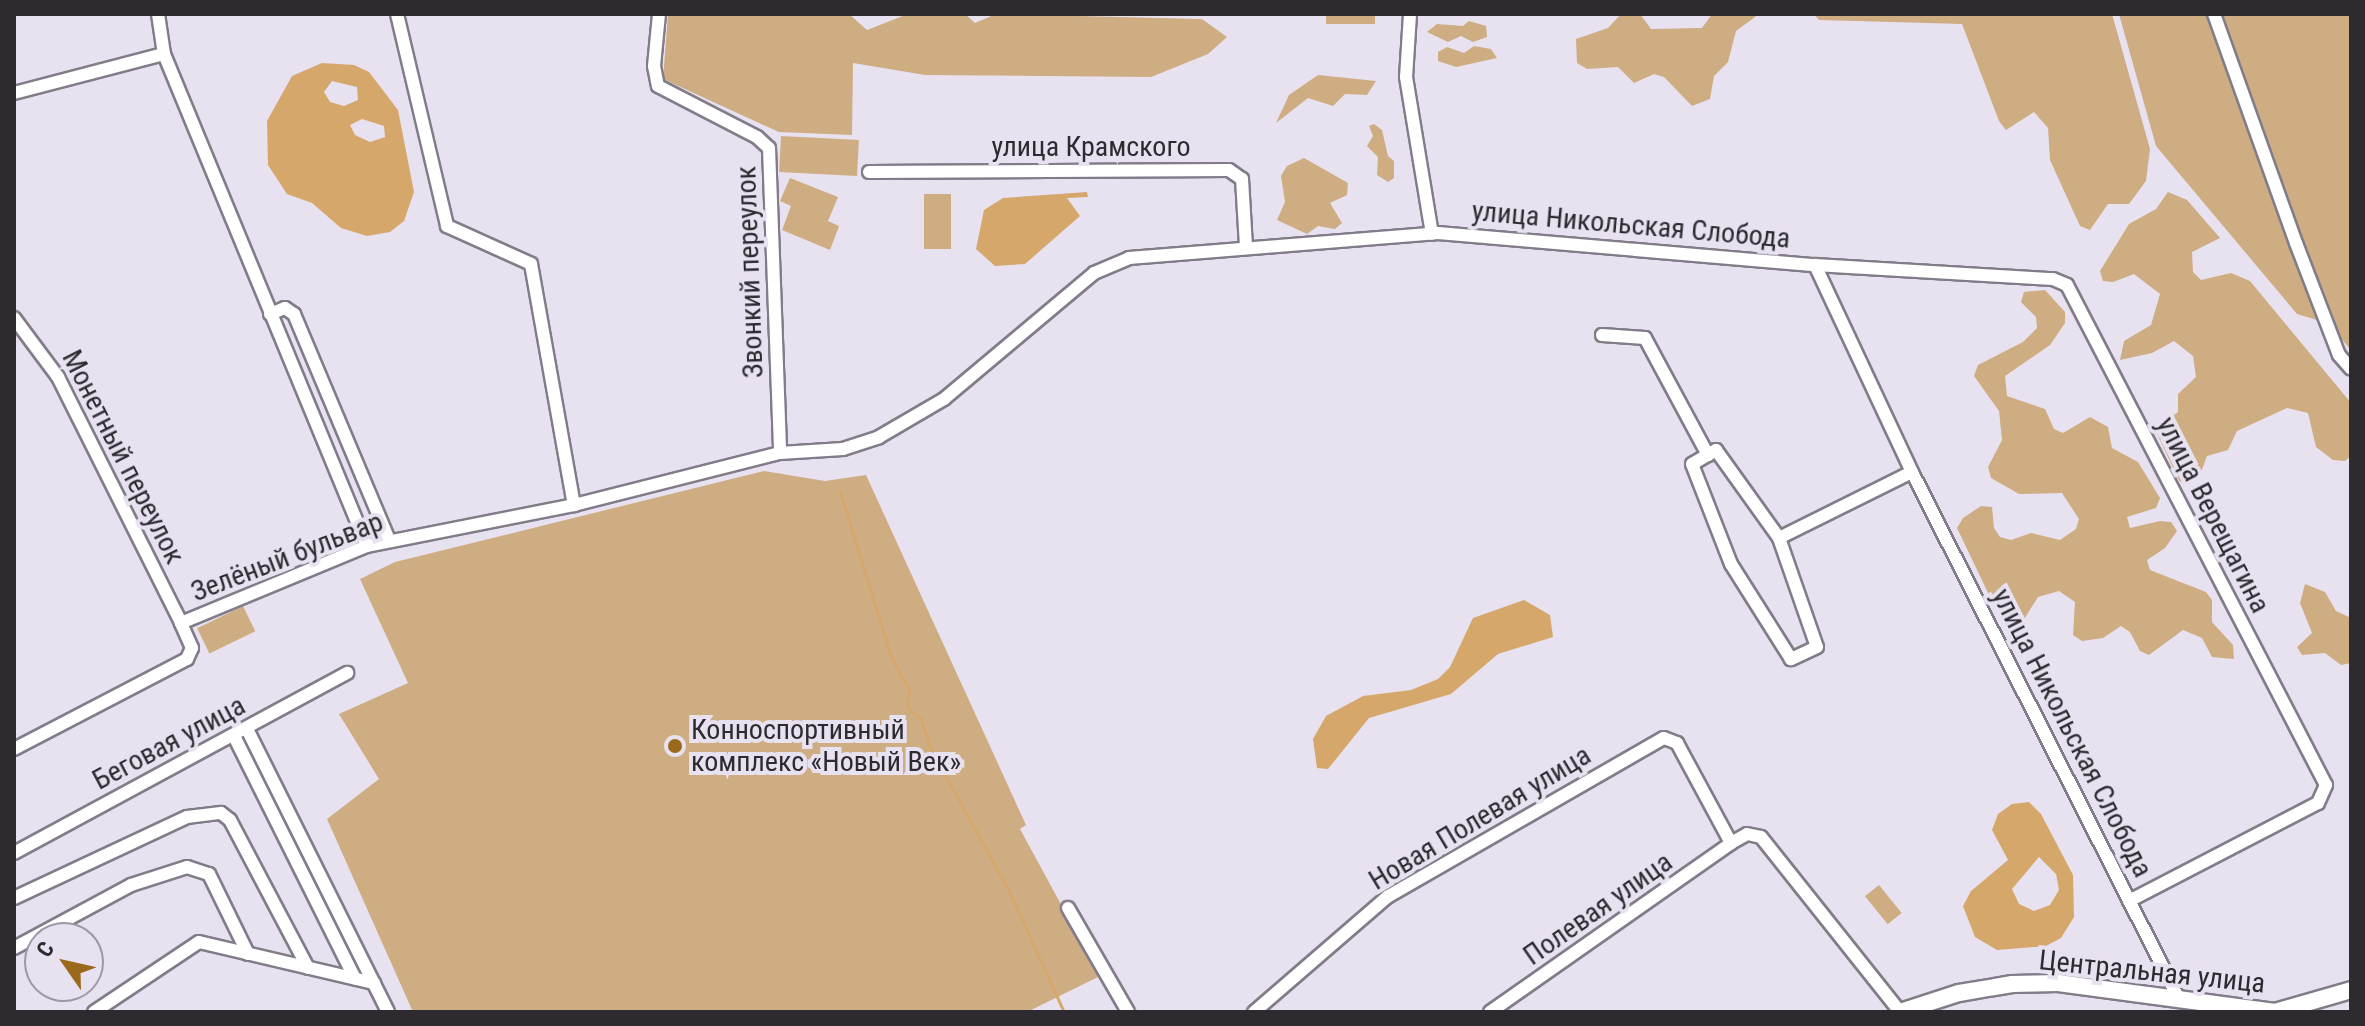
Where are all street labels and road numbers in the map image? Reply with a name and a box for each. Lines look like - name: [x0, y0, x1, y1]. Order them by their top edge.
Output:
- street label: улица Крамского: [991, 130, 1191, 164]
- street label: Звонкий переулок: [730, 165, 770, 379]
- street label: улица Никольская Слобода: [1470, 194, 1792, 256]
- street label: Монетный переулок: [55, 345, 191, 569]
- street label: улица Верещагина: [2149, 411, 2277, 619]
- street label: Зелёный бульвар: [186, 505, 388, 609]
- street label: улица Никольская Слобода: [1985, 583, 2159, 883]
- street label: Беговая улица: [87, 689, 251, 797]
- street label: Новая Полевая улица: [1363, 739, 1597, 897]
- street label: Полевая улица: [1517, 845, 1679, 973]
- street label: Центральная улица: [2037, 943, 2267, 1001]

